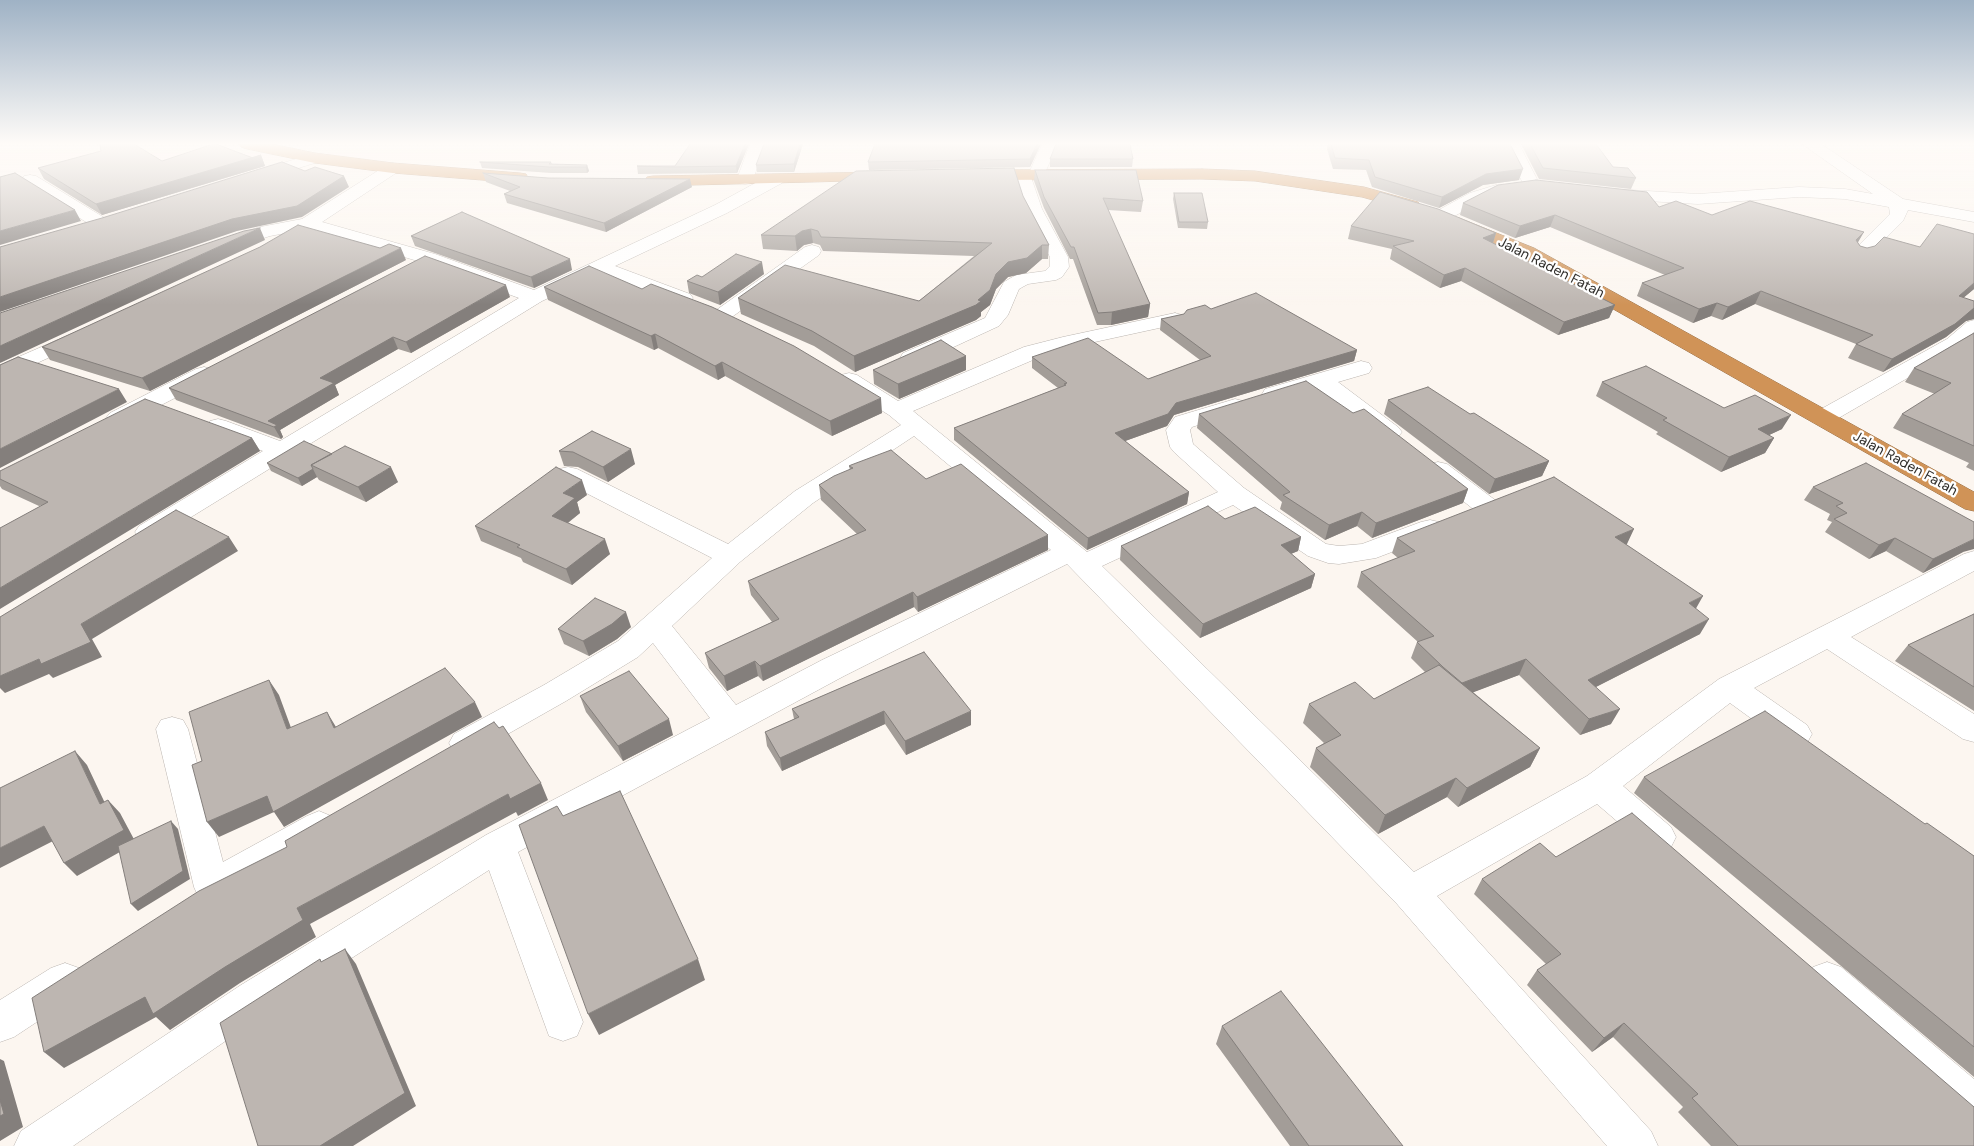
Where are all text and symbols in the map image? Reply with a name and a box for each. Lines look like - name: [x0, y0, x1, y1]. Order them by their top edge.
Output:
- street label: Jalan Raden Fatah: [1495, 234, 1607, 302]
- street label: Jalan Raden Fatah: [1850, 428, 1960, 500]

